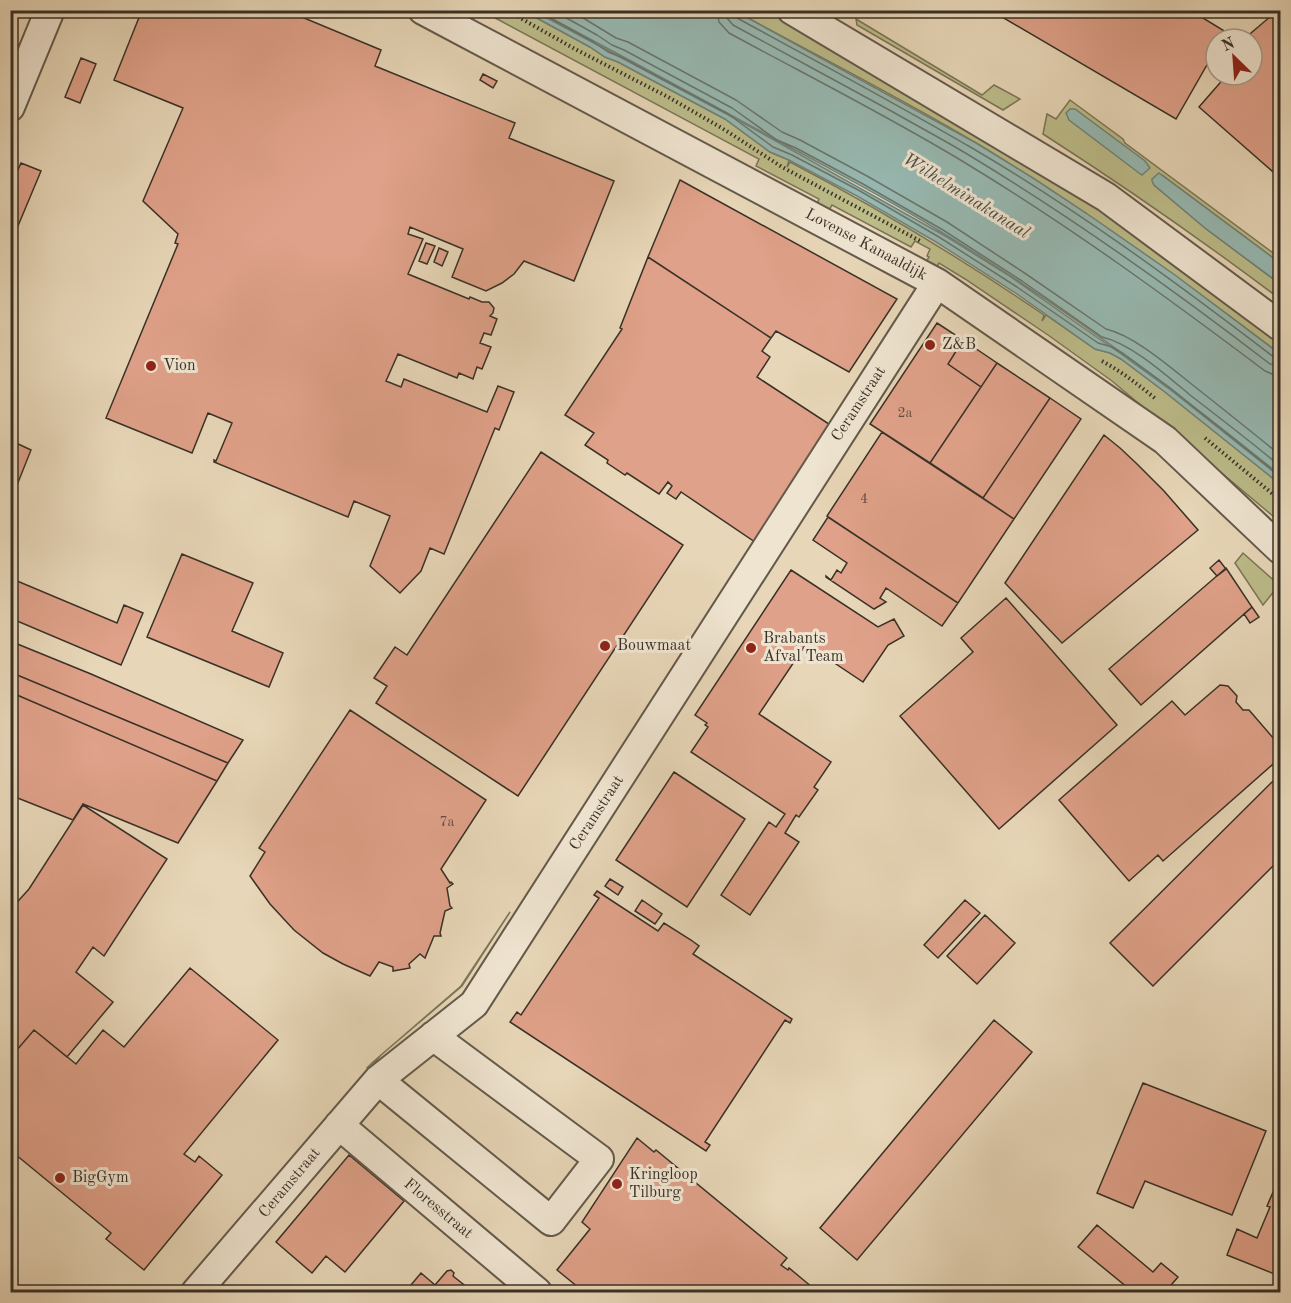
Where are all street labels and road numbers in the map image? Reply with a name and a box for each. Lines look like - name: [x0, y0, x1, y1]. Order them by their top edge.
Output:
- street label: Lovense Kanaaldijk: [802, 206, 930, 284]
- street label: Ceramstraat: [829, 363, 889, 444]
- street label: Ceramstraat: [567, 772, 627, 853]
- street label: Ceramstraat: [256, 1145, 324, 1221]
- street label: Floresstraat: [401, 1176, 476, 1243]

